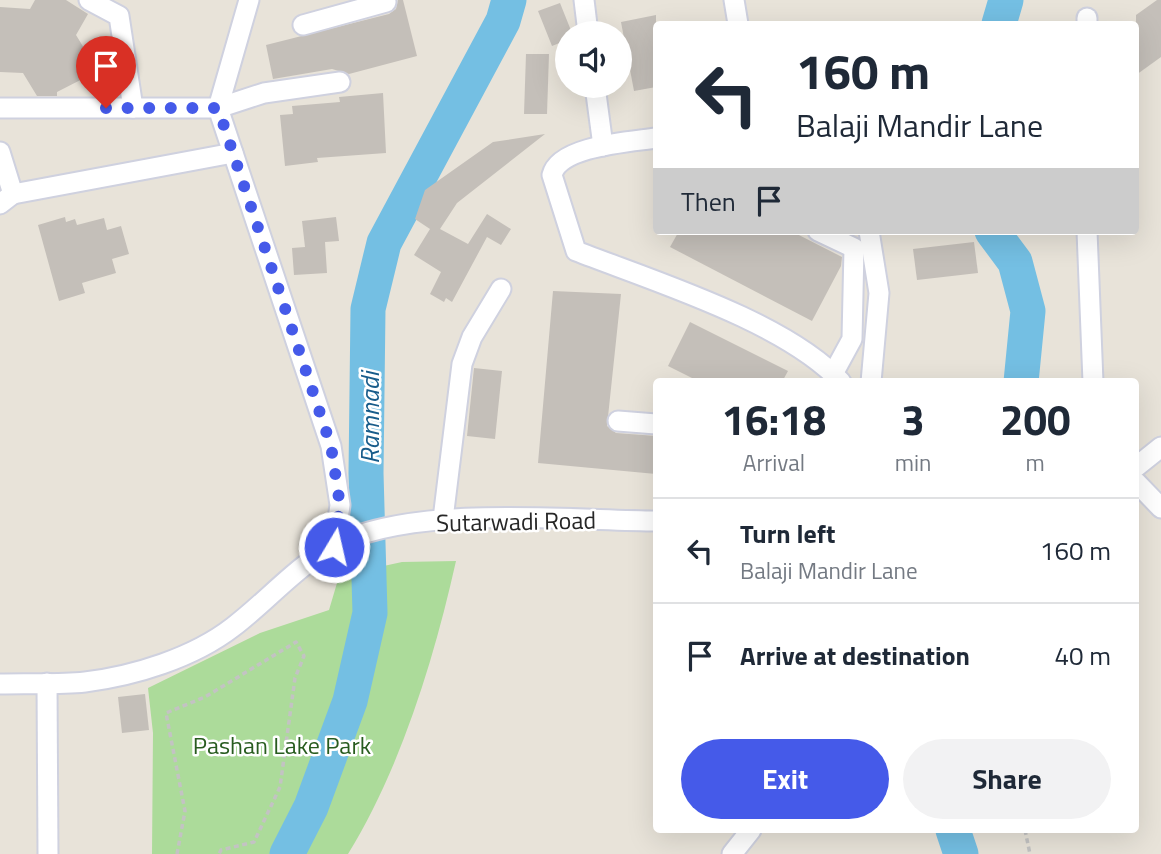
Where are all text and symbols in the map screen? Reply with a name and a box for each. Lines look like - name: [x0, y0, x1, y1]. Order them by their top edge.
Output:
- map controls: [555, 21, 632, 98]
- button: sound: [555, 21, 632, 98]
- text: 160 m: [796, 33, 930, 108]
- pin: [76, 36, 136, 108]
- icon: arrive: [87, 47, 125, 85]
- icon: left: [681, 49, 772, 140]
- text: Balaji Mandir Lane: [796, 101, 1043, 149]
- text: Then: [681, 182, 736, 221]
- icon: arrive: [750, 182, 788, 220]
- water label: Ramnadi: [350, 369, 389, 464]
- text: 16:18: [721, 387, 826, 451]
- text: 3: [901, 387, 925, 451]
- text: 200: [1000, 387, 1070, 451]
- text: Arrival: [743, 445, 805, 480]
- text: min: [895, 445, 931, 480]
- text: m: [1026, 445, 1045, 480]
- street label: Sutarwadi Road: [436, 502, 596, 540]
- position arrow: [297, 510, 371, 584]
- text: Turn left: [740, 514, 835, 553]
- text: 160 m: [1040, 531, 1111, 570]
- icon: left: [681, 532, 719, 570]
- text: Balaji Mandir Lane: [740, 553, 918, 588]
- text: Arrive at destination: [740, 636, 970, 675]
- text: 40 m: [1054, 636, 1111, 675]
- icon: arrive: [681, 637, 719, 675]
- park label: Pashan Lake Park: [193, 727, 372, 763]
- button: Exit: [681, 739, 889, 819]
- button: Share: [903, 739, 1111, 819]

